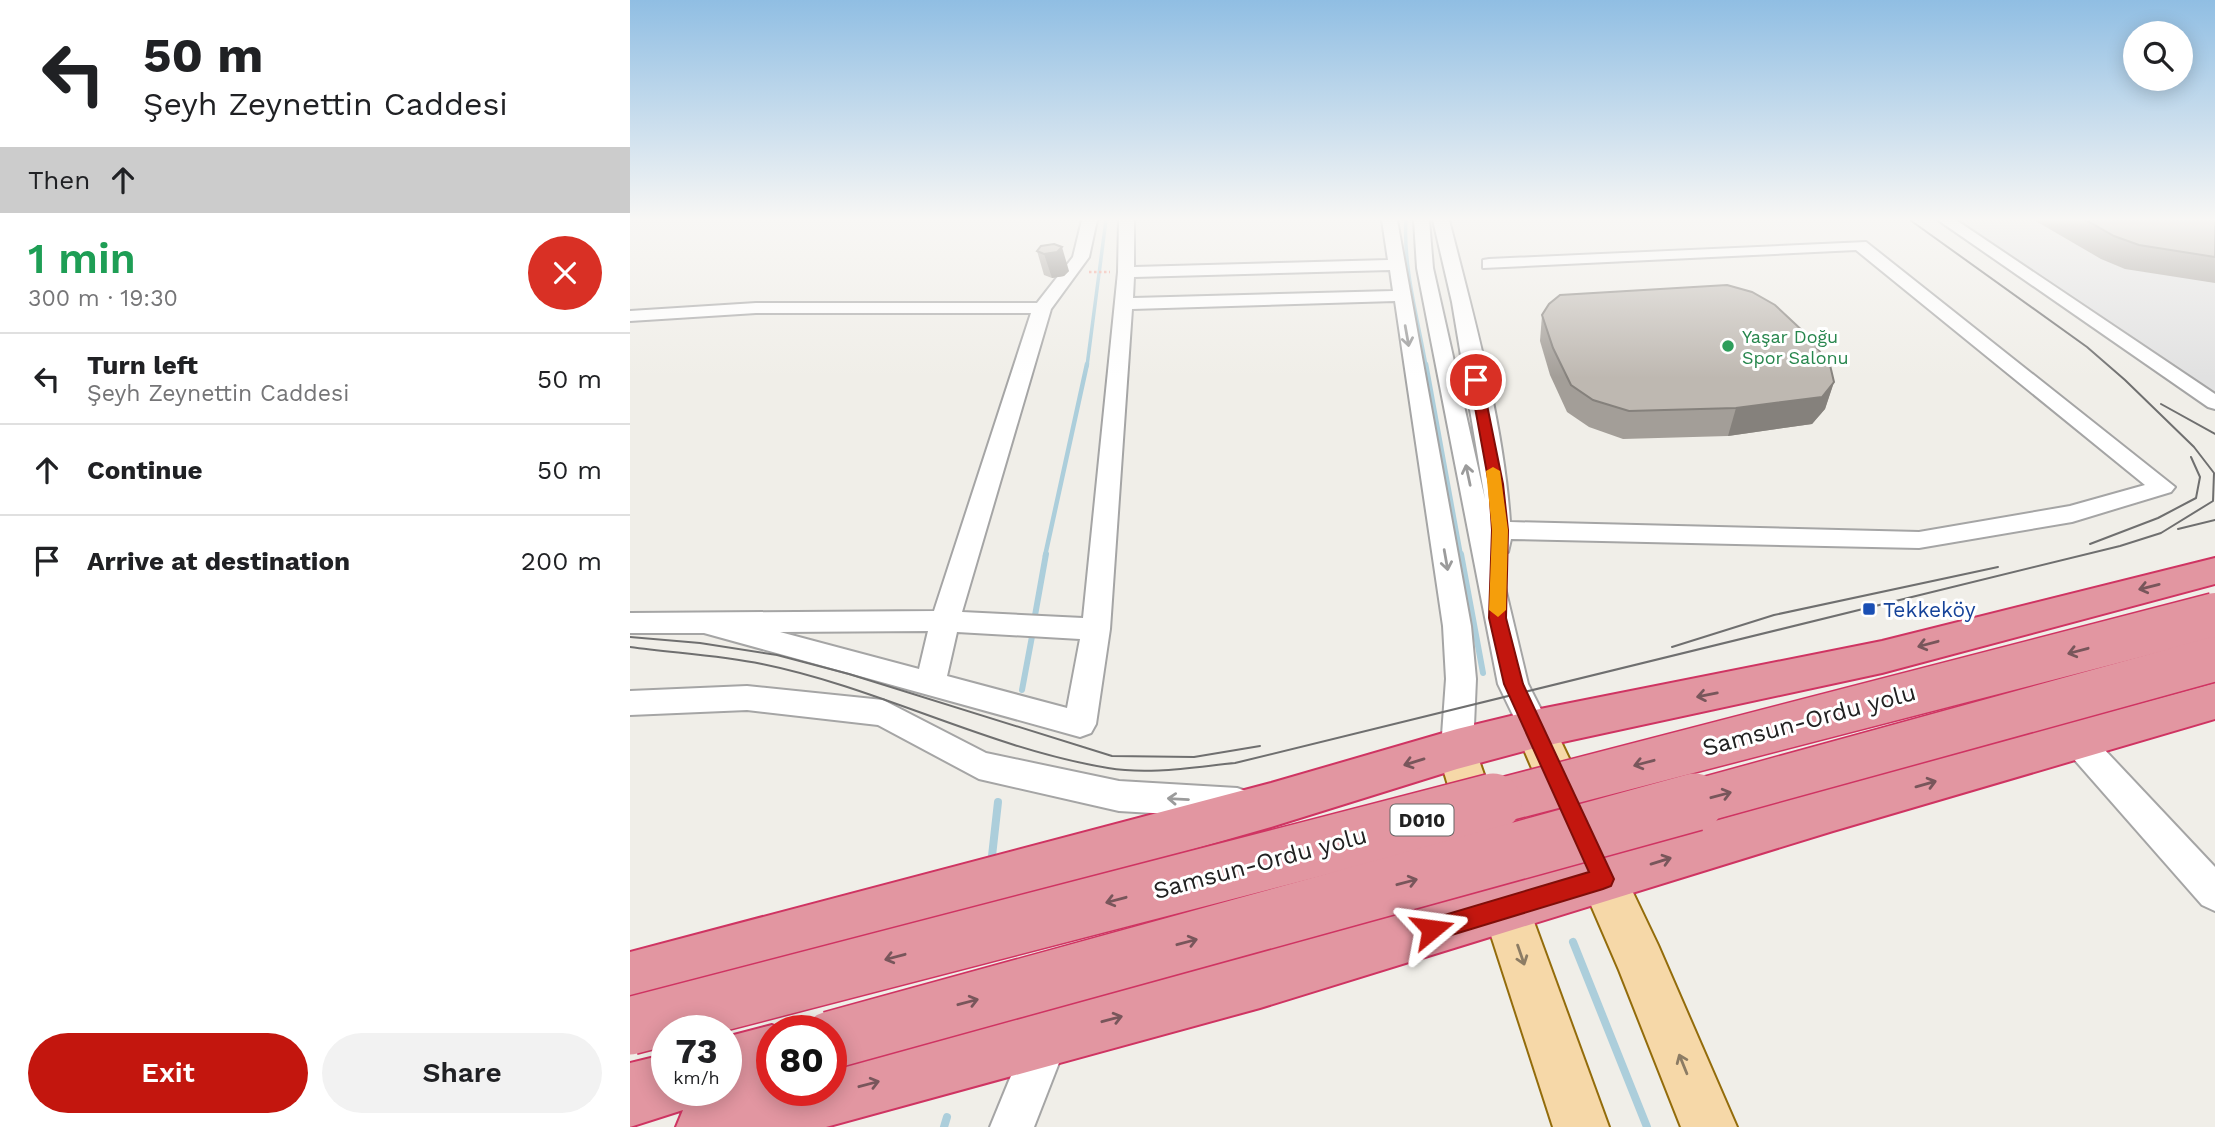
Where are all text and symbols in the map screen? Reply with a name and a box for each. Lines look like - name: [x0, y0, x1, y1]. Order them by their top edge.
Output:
- map controls: [2123, 21, 2193, 91]
- button: search: [2123, 21, 2193, 91]
- text: 50 m: [143, 26, 263, 84]
- icon: left: [28, 28, 119, 119]
- text: Şeyh Zeynettin Caddesi: [143, 85, 508, 123]
- icon: ahead: [104, 161, 142, 199]
- text: Then: [28, 165, 90, 195]
- text: 1 min: [28, 234, 136, 283]
- button: close: [528, 236, 602, 310]
- text: 300 m · 19:30: [28, 285, 178, 312]
- one-way arrow: [1401, 324, 1414, 347]
- place label: Yaşar Doğu Spor Salonu: [1742, 326, 1849, 368]
- marker: Yaşar Doğu Spor Salonu: [1720, 338, 1736, 354]
- text: Turn left: [87, 350, 198, 380]
- pin: [1446, 350, 1506, 410]
- icon: left: [28, 360, 66, 398]
- icon: arrive: [1457, 361, 1495, 399]
- text: 50 m: [537, 364, 602, 394]
- text: Şeyh Zeynettin Caddesi: [87, 380, 349, 407]
- icon: ahead: [28, 451, 66, 489]
- text: Continue: [87, 455, 203, 485]
- text: 50 m: [537, 455, 602, 485]
- one-way arrow: [1460, 464, 1474, 487]
- icon: arrive: [28, 542, 66, 580]
- text: Arrive at destination: [87, 546, 350, 576]
- text: 200 m: [521, 546, 602, 576]
- one-way arrow: [1440, 548, 1453, 571]
- one-way arrow: [2138, 581, 2161, 594]
- place label: Tekkeköy: [1883, 597, 1976, 622]
- marker: Tekkeköy: [1861, 601, 1877, 617]
- one-way arrow: [1918, 638, 1940, 651]
- one-way arrow: [2067, 645, 2089, 658]
- street label: Samsun-Ordu yolu: [1699, 678, 1919, 762]
- one-way arrow: [1696, 688, 1719, 702]
- one-way arrow: [1403, 757, 1425, 770]
- one-way arrow: [1633, 757, 1656, 770]
- one-way arrow: [1915, 777, 1937, 790]
- one-way arrow: [1709, 788, 1731, 801]
- one-way arrow: [1167, 793, 1190, 806]
- road number: D010: [1390, 804, 1454, 835]
- street label: Samsun-Ordu yolu: [1150, 821, 1370, 905]
- one-way arrow: [1649, 854, 1671, 867]
- one-way arrow: [1395, 875, 1418, 888]
- position arrow: [1395, 892, 1469, 966]
- one-way arrow: [1105, 894, 1127, 907]
- one-way arrow: [1176, 935, 1198, 948]
- one-way arrow: [1516, 943, 1528, 965]
- one-way arrow: [885, 951, 907, 964]
- one-way arrow: [956, 995, 979, 1008]
- one-way arrow: [1101, 1012, 1123, 1025]
- speed limit sign: 80: [756, 1015, 847, 1106]
- text: 73: [675, 1030, 718, 1072]
- button: Exit: [28, 1033, 308, 1113]
- button: Share: [322, 1033, 602, 1113]
- one-way arrow: [1675, 1054, 1688, 1075]
- text: km/h: [673, 1067, 720, 1088]
- one-way arrow: [857, 1077, 880, 1090]

